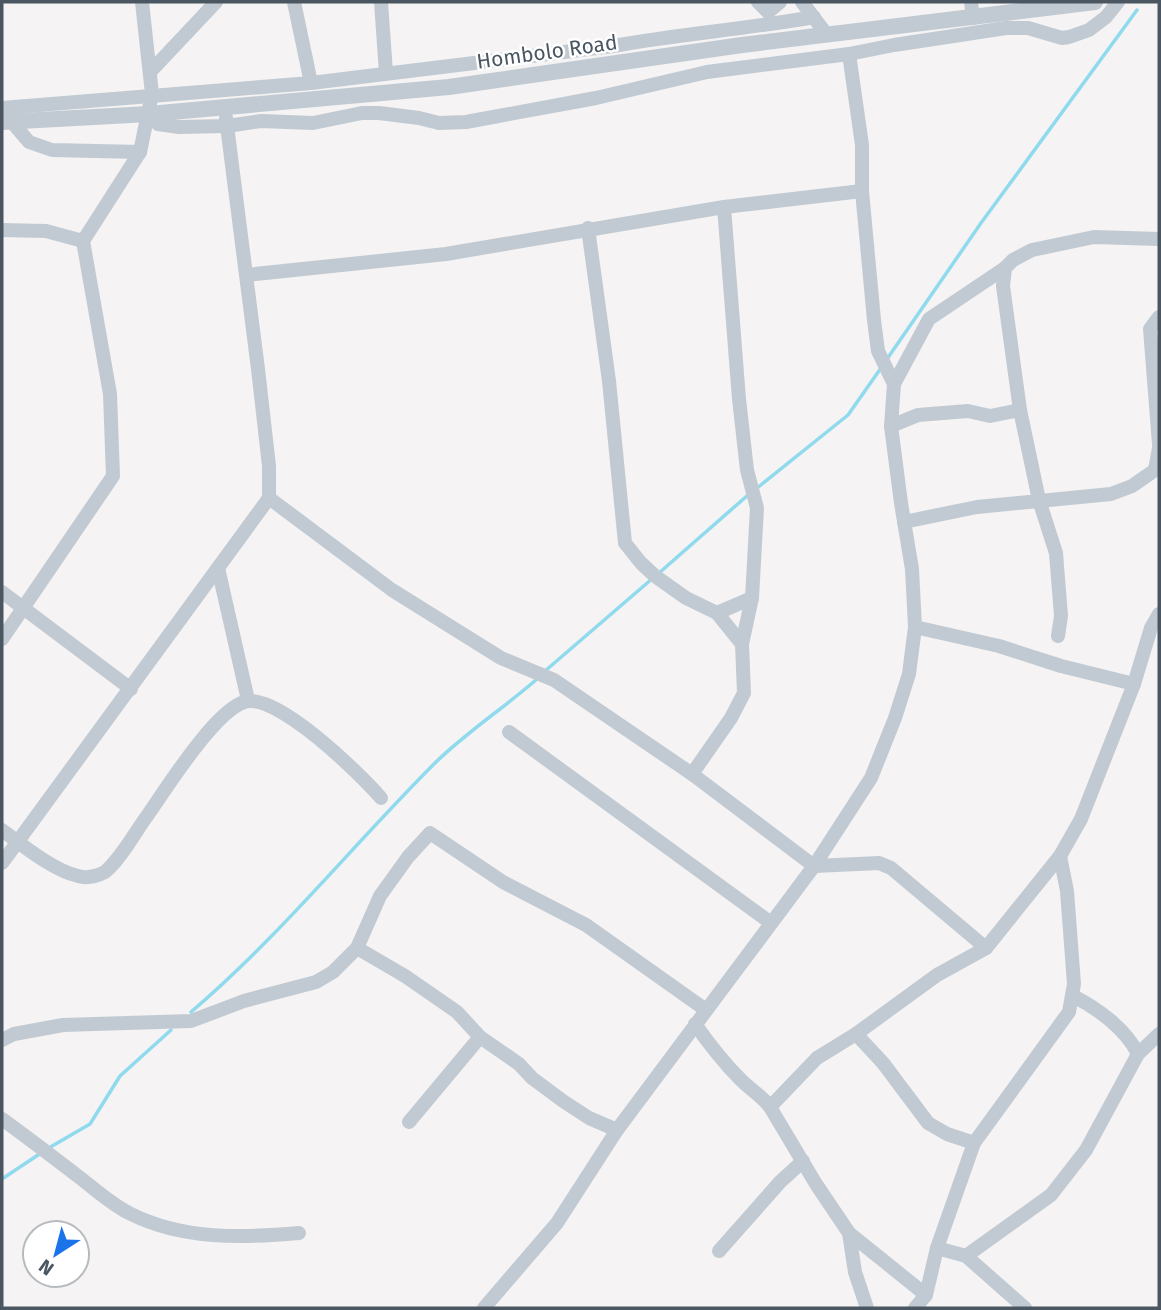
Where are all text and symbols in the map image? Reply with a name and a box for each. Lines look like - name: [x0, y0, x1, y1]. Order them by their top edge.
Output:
- street label: Hombolo Road: [475, 29, 619, 75]
- north arrow: [21, 1219, 91, 1289]
- text: N: [34, 1254, 58, 1280]

